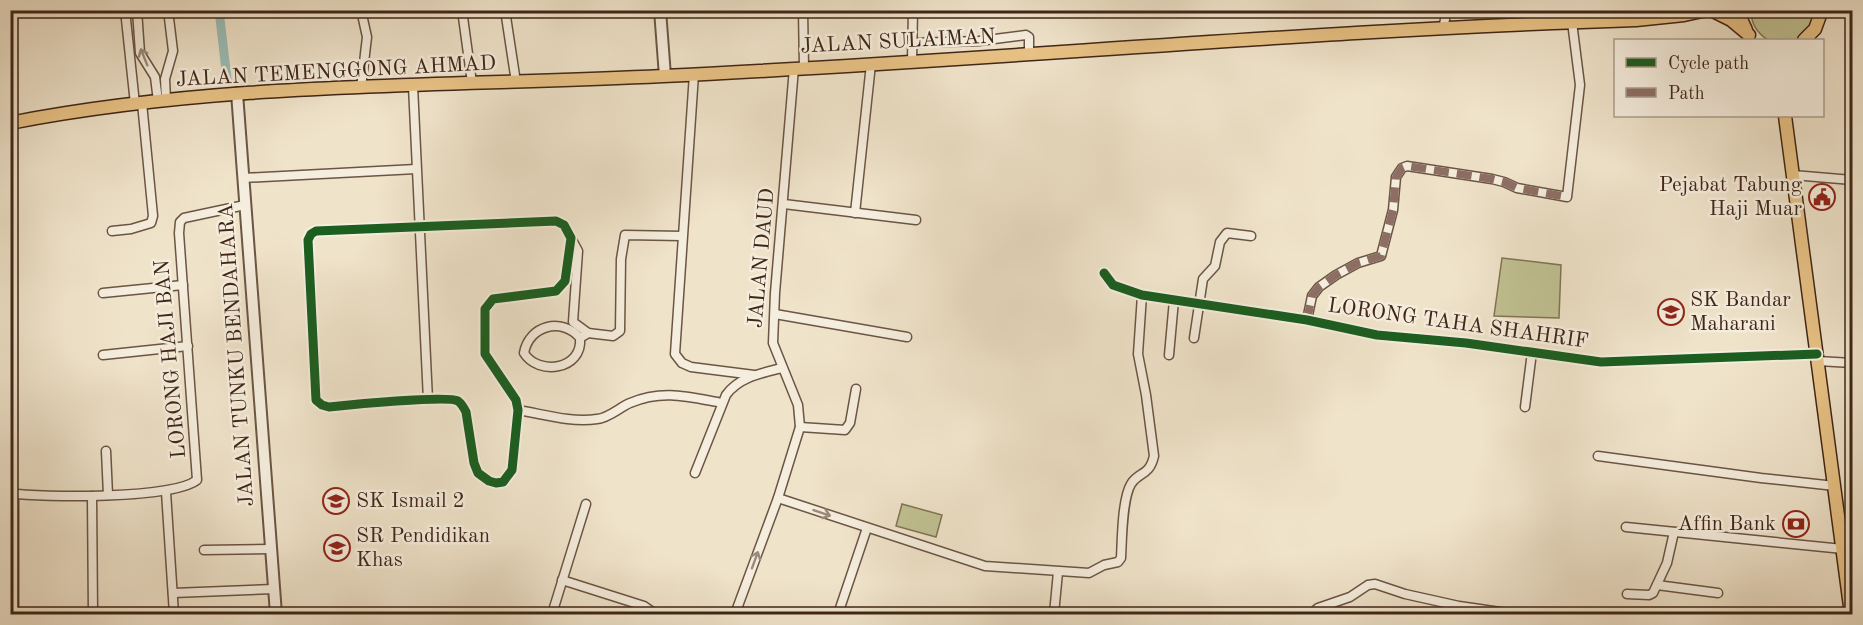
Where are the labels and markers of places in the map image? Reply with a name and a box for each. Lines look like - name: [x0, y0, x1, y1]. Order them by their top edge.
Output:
- place label: Pejabat Tabung Haji Muar: [1659, 175, 1803, 220]
- public building icon: Pejabat Tabung Haji Muar: [1807, 182, 1837, 212]
- place label: SK Bandar Maharani: [1690, 290, 1791, 335]
- school or university icon: SK Bandar Maharani: [1656, 297, 1686, 327]
- school or university icon: SK Ismail 2: [321, 486, 351, 516]
- place label: SK Ismail 2: [356, 491, 465, 512]
- bank icon: Affin Bank: [1781, 509, 1811, 539]
- place label: Affin Bank: [1678, 514, 1776, 535]
- place label: SR Pendidikan Khas: [356, 526, 490, 571]
- school or university icon: SR Pendidikan Khas: [322, 533, 352, 563]

